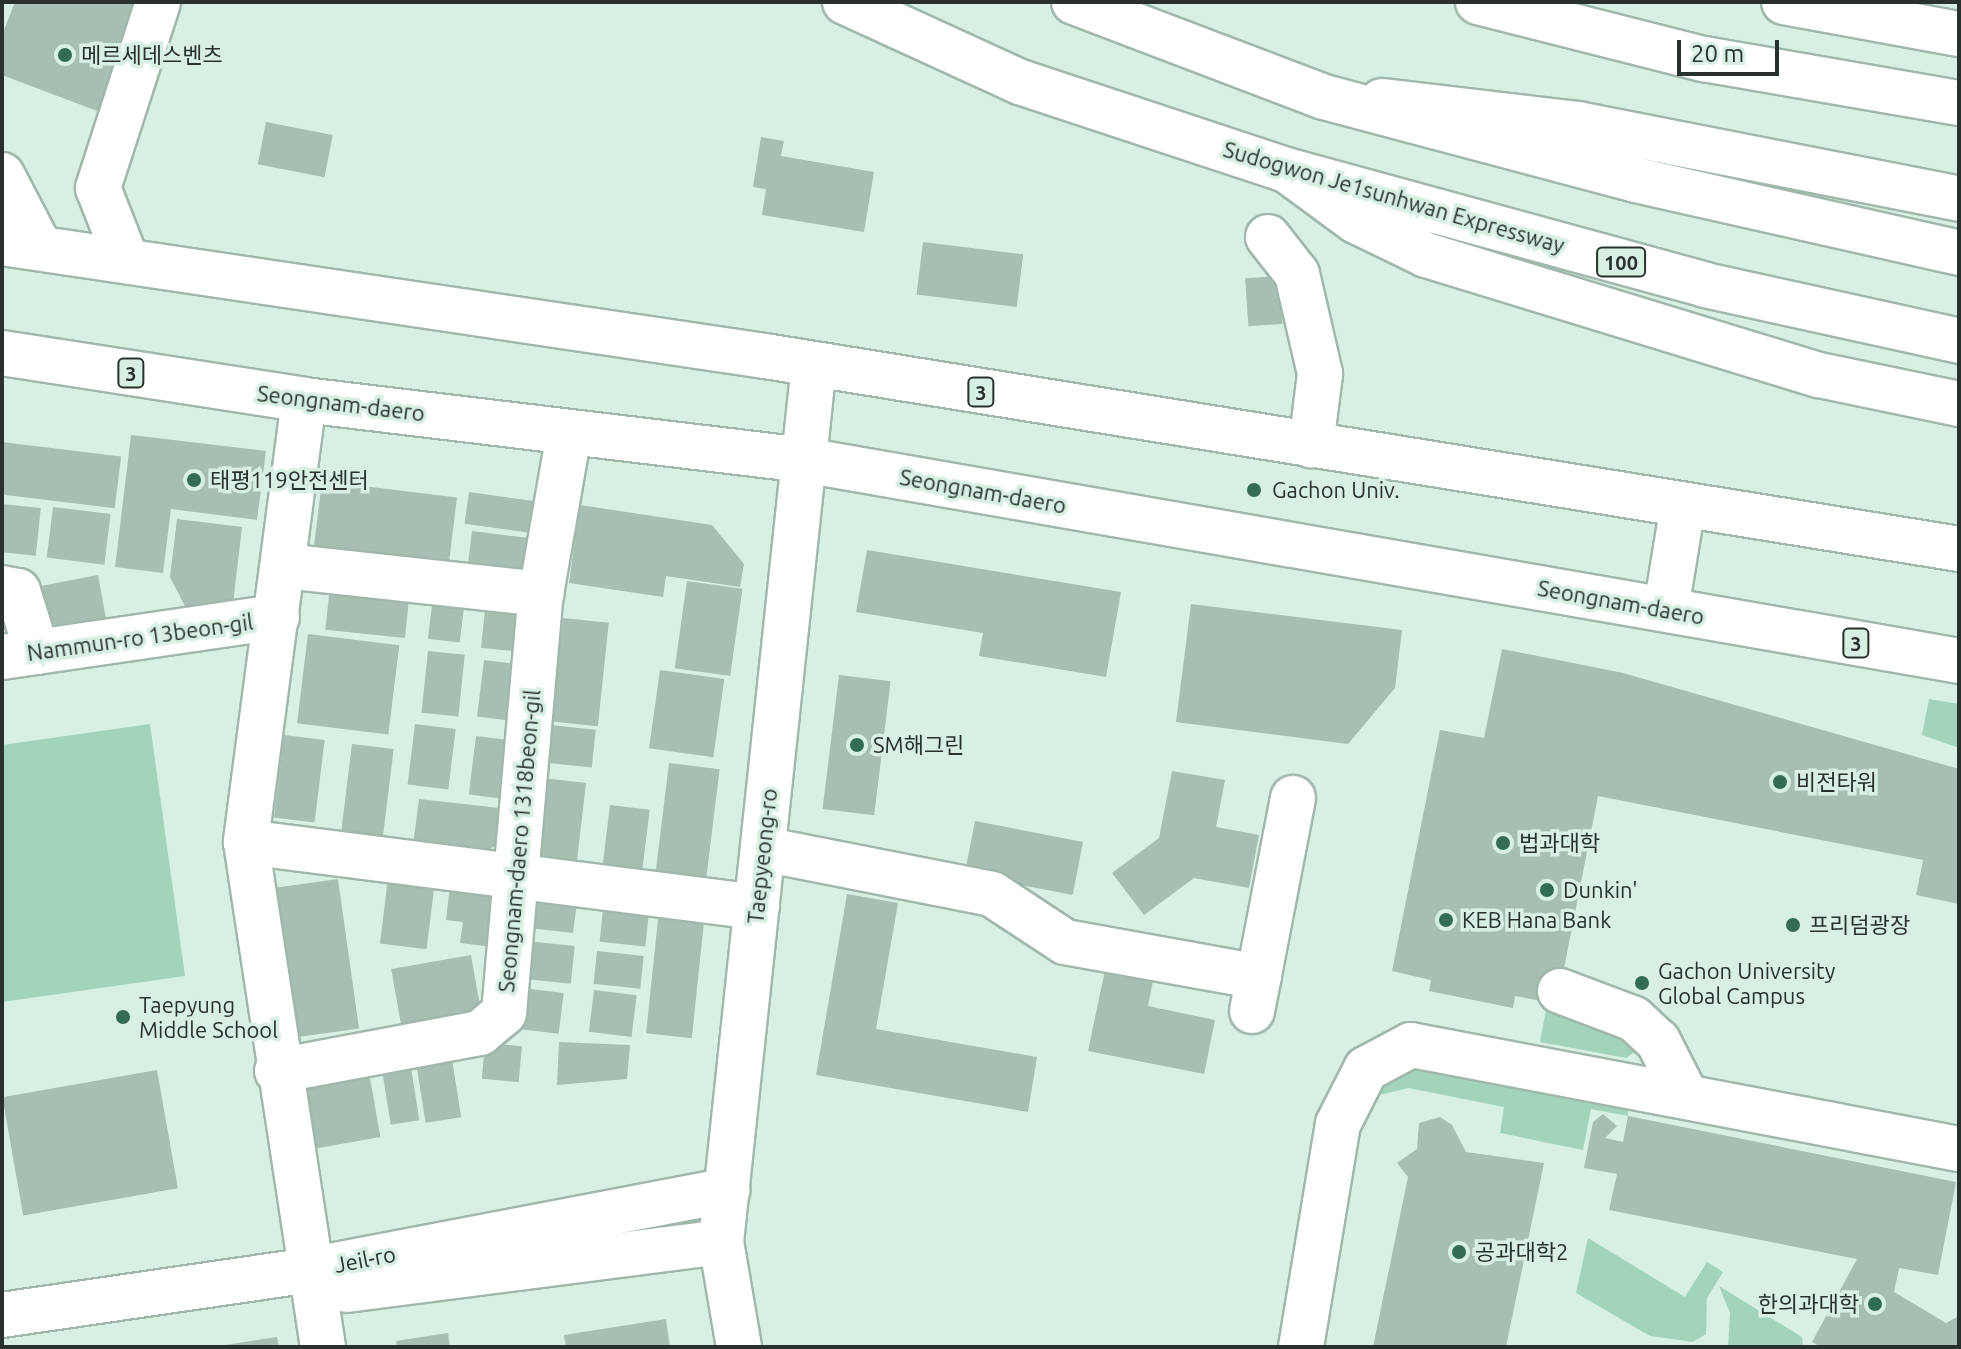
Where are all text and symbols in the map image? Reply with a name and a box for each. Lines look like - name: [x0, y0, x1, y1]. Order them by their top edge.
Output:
- scale bar: [1681, 24, 1783, 74]
- text: 20 m: [1691, 40, 1744, 67]
- place label: 메르세데스벤츠: [81, 42, 223, 68]
- marker: 메르세데스벤츠: [56, 46, 74, 64]
- street label: Sudogwon Je1sunhwan Expressway: [1220, 136, 1568, 258]
- road number: 100: [1595, 246, 1647, 278]
- road number: 3: [117, 357, 145, 389]
- road number: 3: [967, 376, 995, 408]
- street label: Seongnam-daero: [256, 380, 426, 426]
- street label: Seongnam-daero: [898, 463, 1068, 519]
- place label: 태평119안전센터: [210, 467, 369, 493]
- marker: 태평119안전센터: [185, 471, 203, 489]
- place label: Gachon Univ.: [1272, 477, 1400, 503]
- marker: Gachon Univ.: [1243, 479, 1265, 501]
- street label: Seongnam-daero: [1536, 574, 1706, 630]
- street label: Nammun-ro 13beon-gil: [25, 608, 255, 666]
- road number: 3: [1842, 627, 1870, 659]
- street label: Seongnam-daero 1318beon-gil: [493, 689, 545, 993]
- place label: SM해그린: [873, 732, 964, 758]
- marker: SM해그린: [848, 736, 866, 754]
- place label: 비전타워: [1796, 769, 1877, 795]
- marker: 비전타워: [1771, 773, 1789, 791]
- street label: Taepyeong-ro: [742, 787, 782, 925]
- place label: 법과대학: [1519, 830, 1600, 856]
- marker: 법과대학: [1494, 834, 1512, 852]
- place label: Dunkin': [1563, 877, 1638, 903]
- marker: Dunkin': [1538, 881, 1556, 899]
- place label: KEB Hana Bank: [1462, 907, 1611, 933]
- marker: KEB Hana Bank: [1437, 911, 1455, 929]
- place label: 프리덤광장: [1809, 912, 1910, 938]
- marker: 프리덤광장: [1784, 916, 1802, 934]
- place label: Gachon University Global Campus: [1658, 957, 1835, 1008]
- marker: Gachon University Global Campus: [1633, 974, 1651, 992]
- place label: Taepyung Middle School: [139, 991, 278, 1042]
- marker: Taepyung Middle School: [114, 1008, 132, 1026]
- place label: 공과대학2: [1475, 1239, 1568, 1265]
- street label: Jeil-ro: [332, 1240, 398, 1278]
- marker: 공과대학2: [1450, 1243, 1468, 1261]
- place label: 한의과대학: [1758, 1291, 1859, 1317]
- marker: 한의과대학: [1866, 1295, 1884, 1313]

